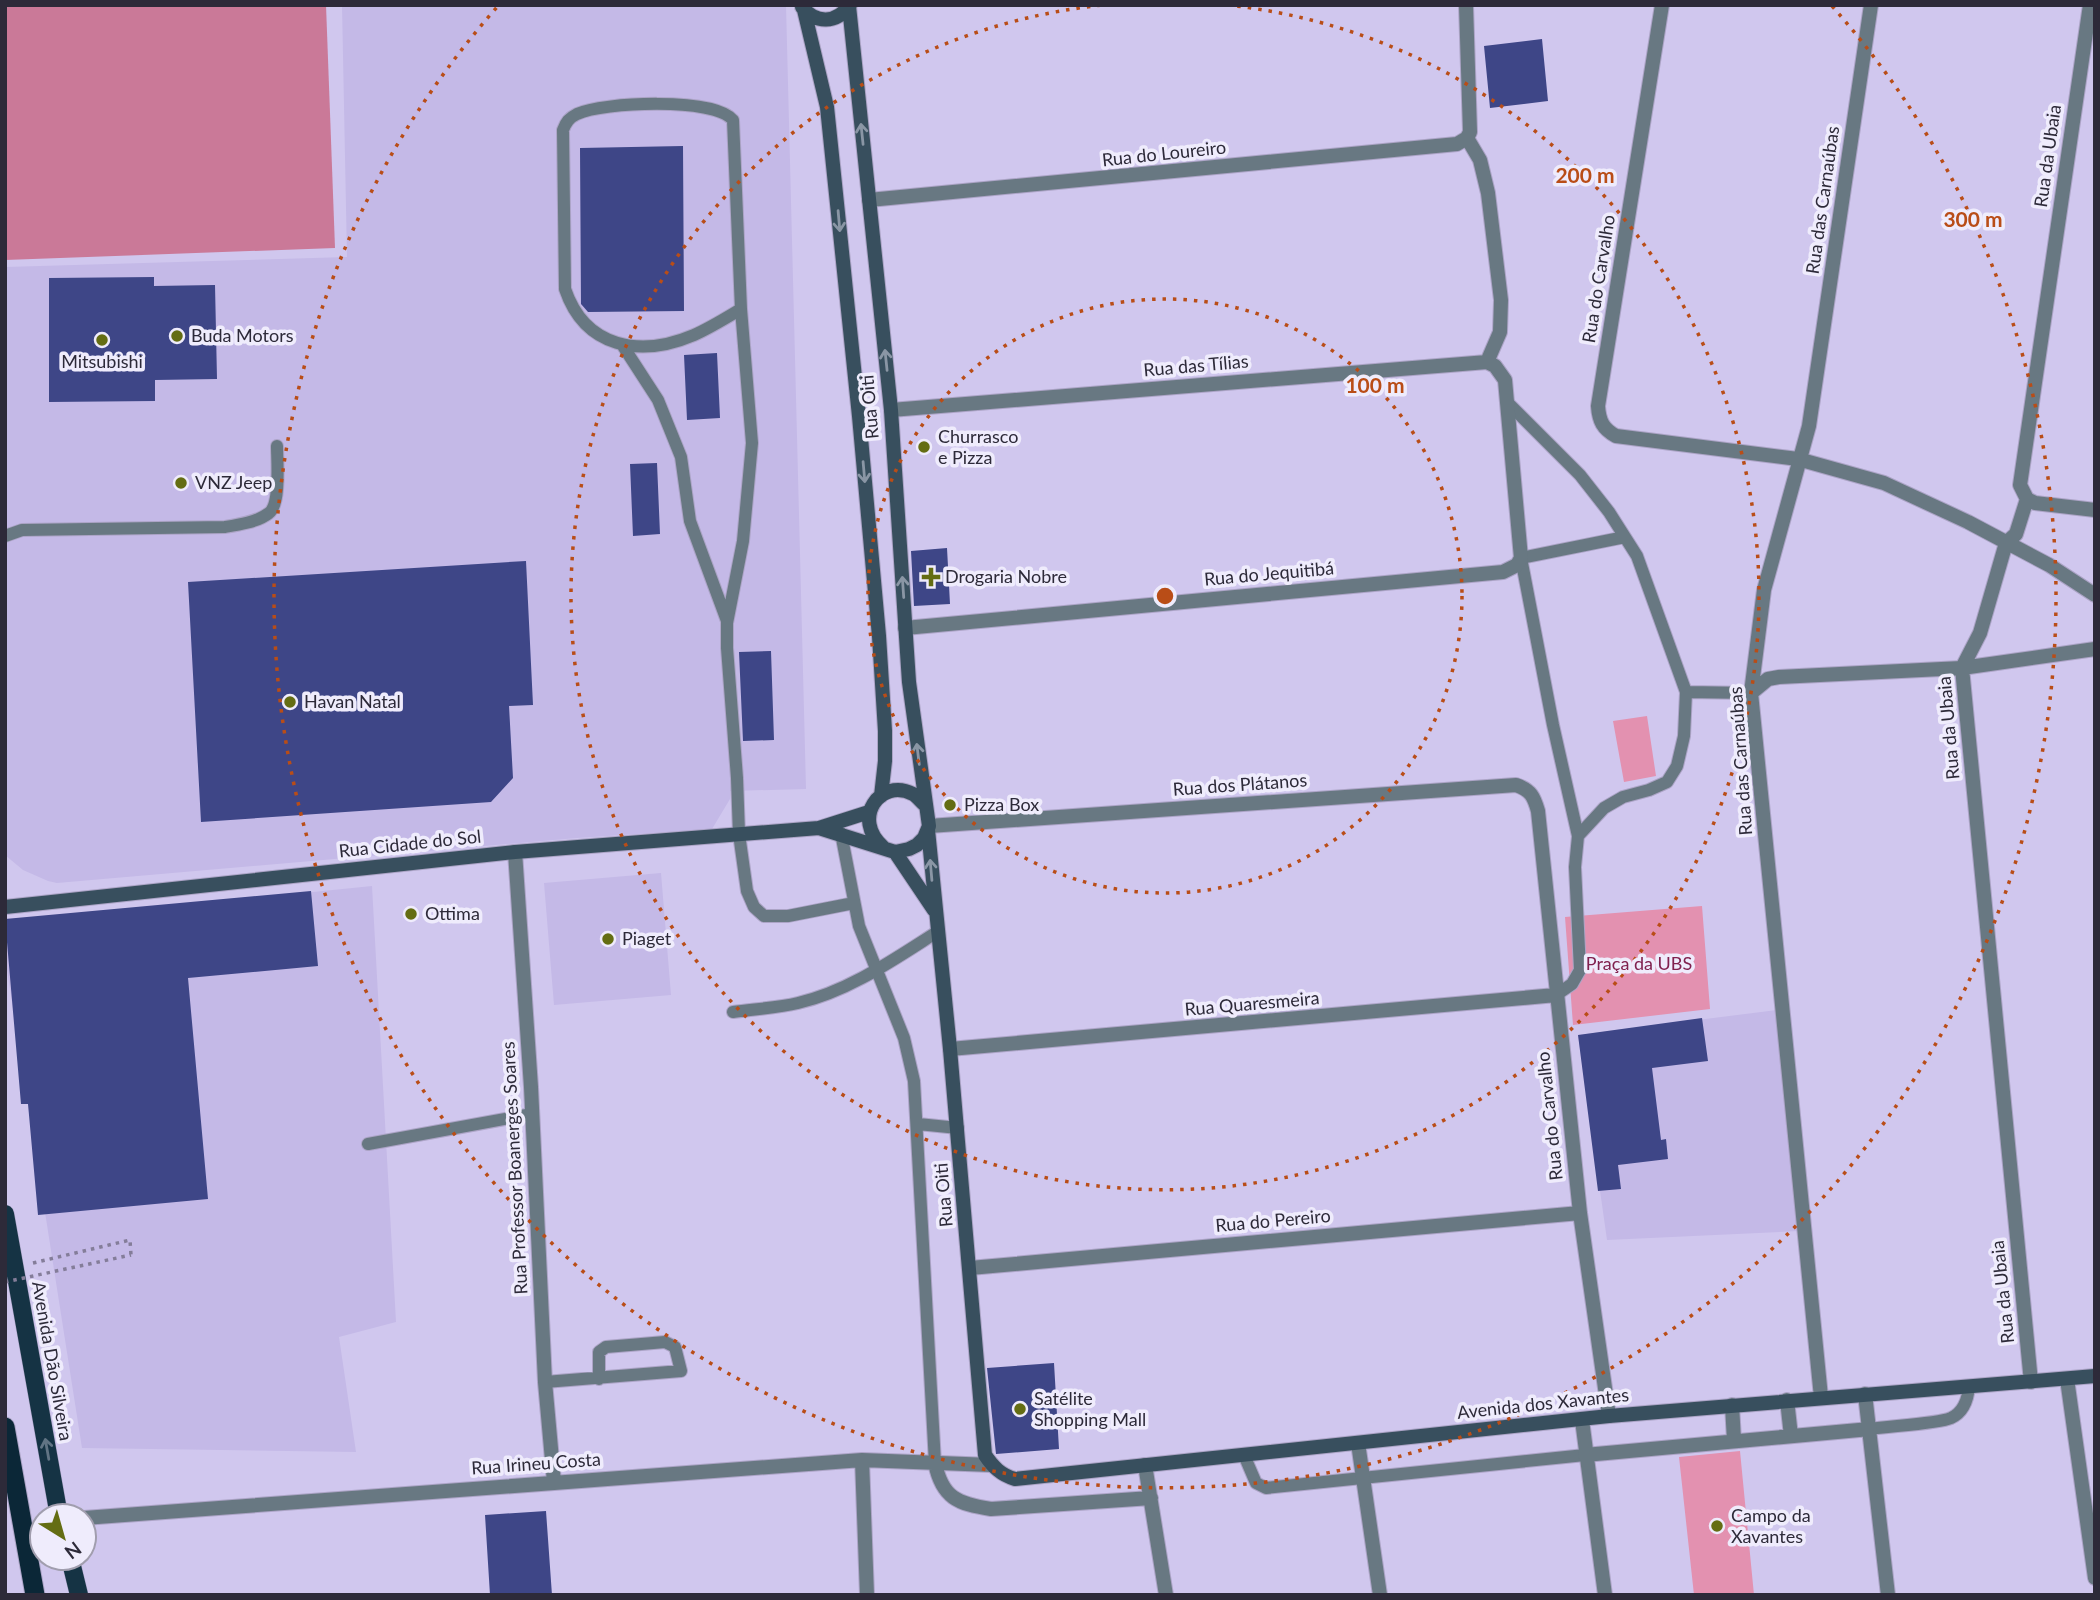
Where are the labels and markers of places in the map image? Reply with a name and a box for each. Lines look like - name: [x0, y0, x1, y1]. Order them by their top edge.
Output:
- place label: Buda Motors: [191, 324, 294, 346]
- marker: Buda Motors: [169, 328, 185, 344]
- marker: Mitsubishi: [94, 332, 110, 348]
- place label: Mitsubishi: [61, 350, 143, 372]
- place label: Churrasco e Pizza: [938, 425, 1018, 468]
- marker: Churrasco e Pizza: [916, 439, 932, 455]
- place label: VNZ Jeep: [195, 471, 272, 493]
- marker: VNZ Jeep: [173, 475, 189, 491]
- place label: Drogaria Nobre: [945, 565, 1067, 587]
- marker: Drogaria Nobre: [923, 569, 939, 585]
- centre of rings: [1153, 584, 1177, 608]
- place label: Havan Natal: [304, 690, 401, 712]
- marker: Havan Natal: [282, 694, 298, 710]
- place label: Pizza Box: [964, 793, 1039, 815]
- marker: Pizza Box: [942, 797, 958, 813]
- place label: Ottima: [425, 902, 480, 924]
- marker: Ottima: [403, 906, 419, 922]
- place label: Piaget: [622, 927, 672, 949]
- marker: Piaget: [600, 931, 616, 947]
- place label: Satélite Shopping Mall: [1034, 1387, 1146, 1430]
- marker: Satélite Shopping Mall: [1012, 1401, 1028, 1417]
- place label: Campo da Xavantes: [1731, 1504, 1811, 1547]
- marker: Campo da Xavantes: [1709, 1518, 1725, 1534]

